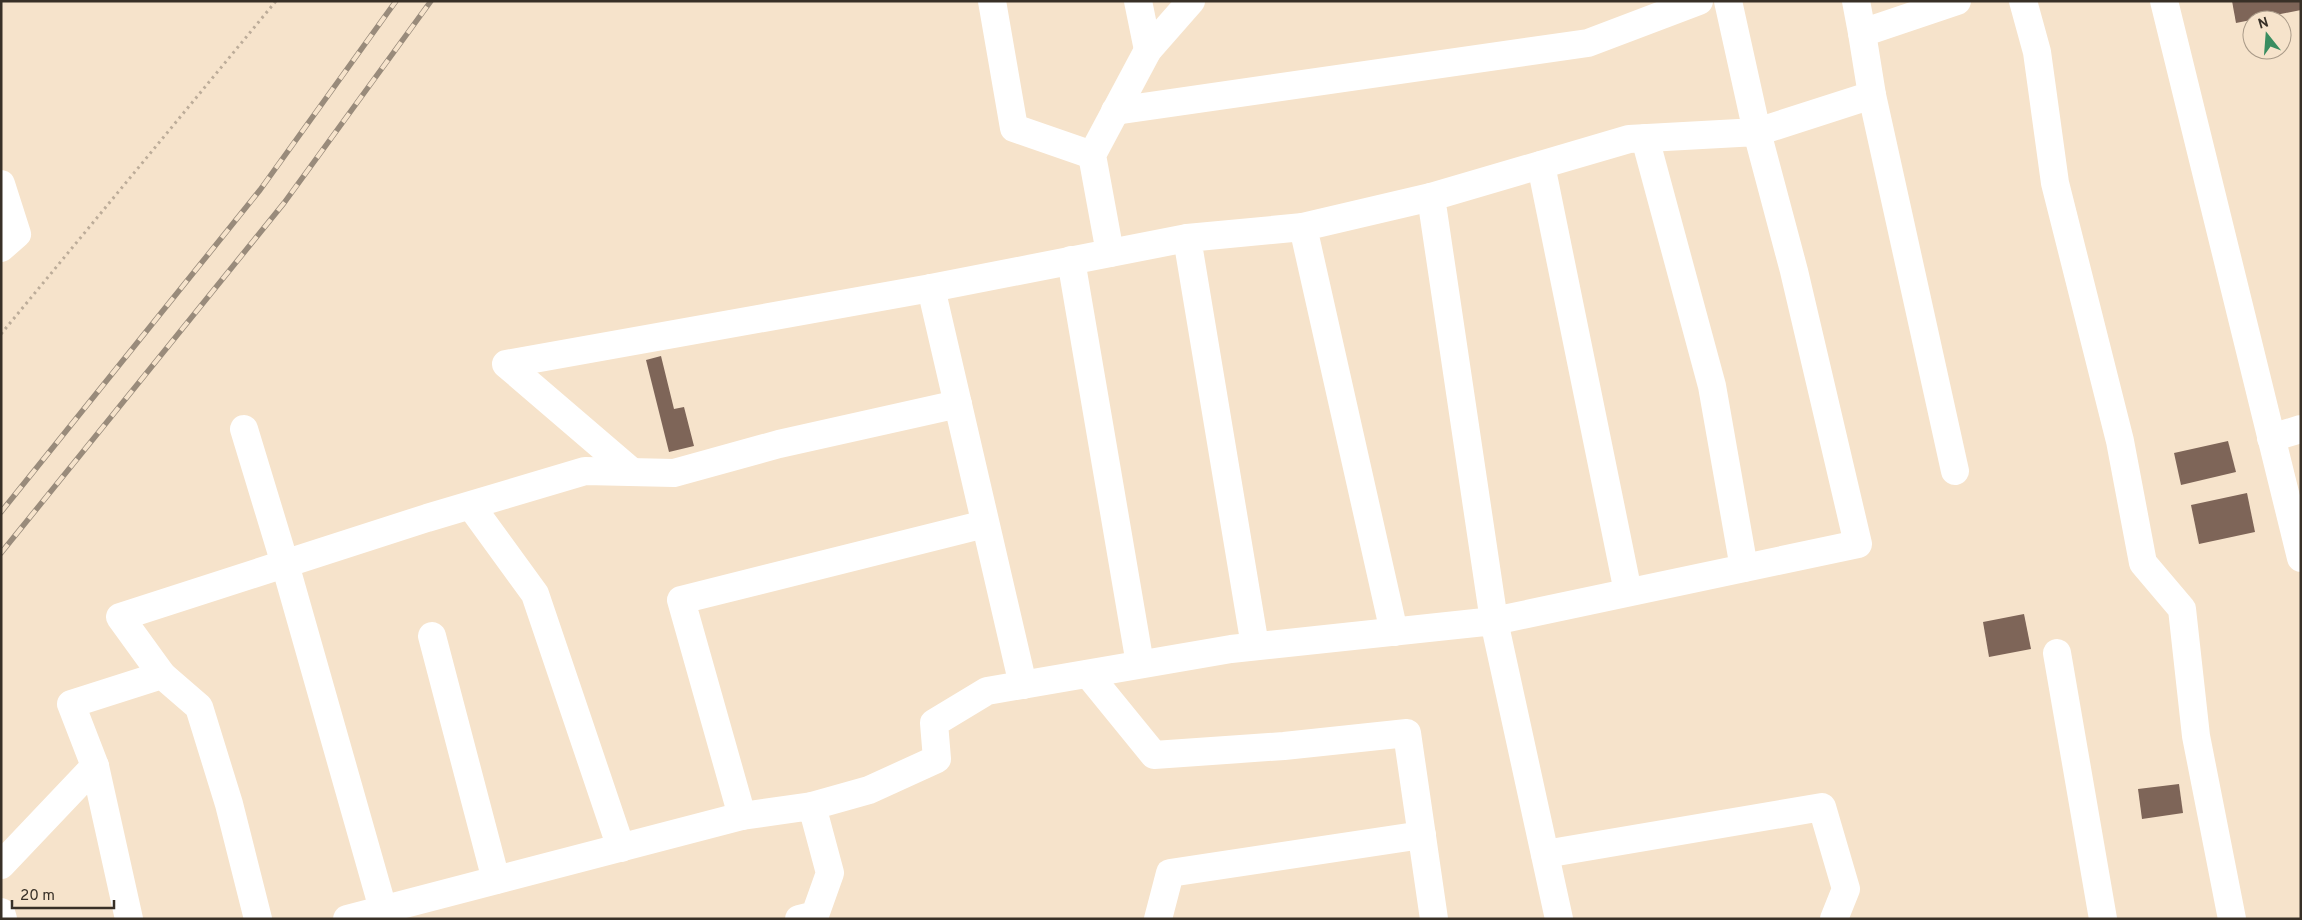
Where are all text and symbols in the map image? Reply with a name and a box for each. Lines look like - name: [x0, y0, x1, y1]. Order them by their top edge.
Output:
- north arrow: [2242, 10, 2292, 60]
- text: N: [2256, 14, 2271, 34]
- scale bar: [12, 878, 115, 910]
- text: 20 m: [20, 887, 55, 906]

